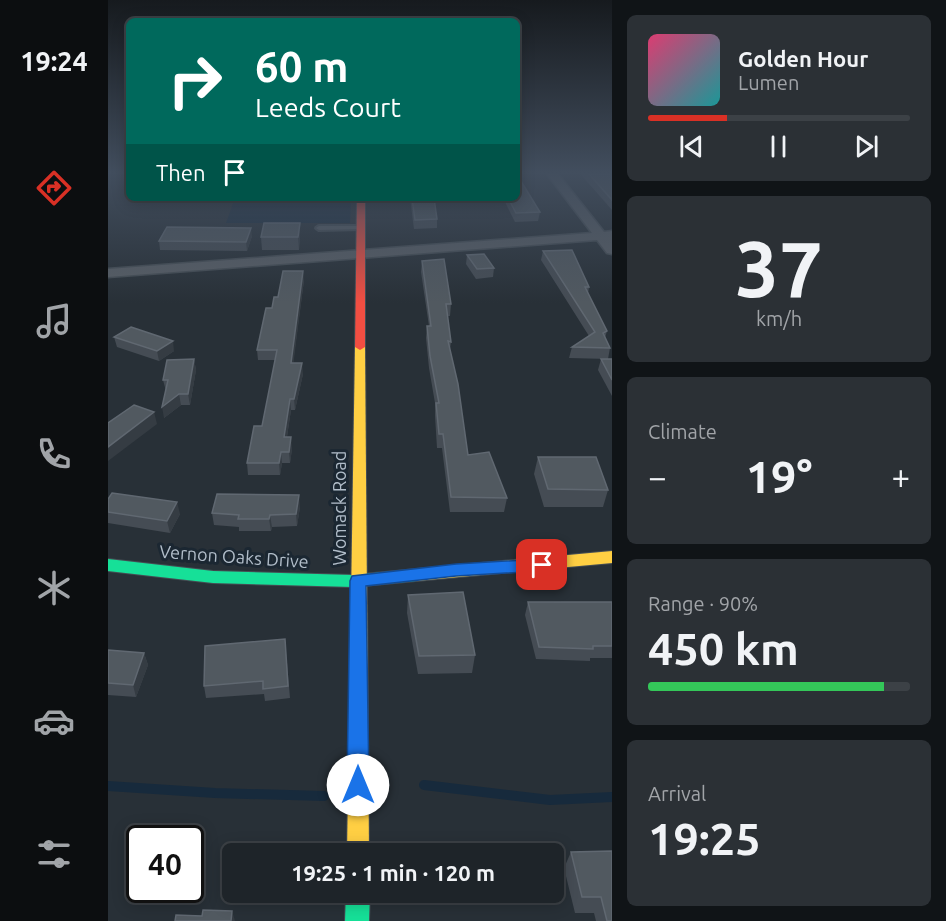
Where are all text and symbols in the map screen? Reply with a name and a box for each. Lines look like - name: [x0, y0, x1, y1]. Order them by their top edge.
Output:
- icon: right: [156, 42, 234, 120]
- text: 60 m: [255, 43, 349, 90]
- text: 19:24: [20, 46, 88, 76]
- text: Golden Hour: [738, 46, 868, 71]
- text: Lumen: [738, 71, 799, 94]
- text: Leeds Court: [255, 92, 401, 122]
- icon: previous: [675, 130, 708, 163]
- icon: pause: [762, 130, 795, 163]
- icon: next: [850, 130, 883, 163]
- icon: arrive: [218, 156, 251, 189]
- text: Then: [156, 160, 206, 185]
- icon: directions: [33, 167, 75, 209]
- text: 37: [735, 224, 823, 312]
- icon: music: [33, 300, 75, 342]
- text: km/h: [756, 307, 802, 330]
- text: Climate: [648, 420, 717, 443]
- icon: phone: [33, 433, 75, 475]
- street label: Womack Road: [329, 451, 349, 565]
- text: 19°: [746, 451, 812, 502]
- text: −: [648, 458, 667, 495]
- text: +: [891, 458, 910, 495]
- pin: [516, 539, 567, 590]
- street label: Vernon Oaks Drive: [159, 541, 309, 571]
- icon: arrive: [525, 548, 558, 581]
- icon: climate: [33, 567, 75, 609]
- text: Range · 90%: [648, 592, 758, 615]
- text: 450 km: [648, 623, 799, 674]
- icon: car: [33, 700, 75, 742]
- position arrow: [326, 753, 390, 817]
- text: Arrival: [648, 782, 706, 805]
- text: 19:25: [648, 813, 761, 864]
- speed limit sign: 40: [126, 825, 204, 903]
- icon: filters: [33, 833, 75, 875]
- text: 19:25 · 1 min · 120 m: [291, 860, 495, 885]

